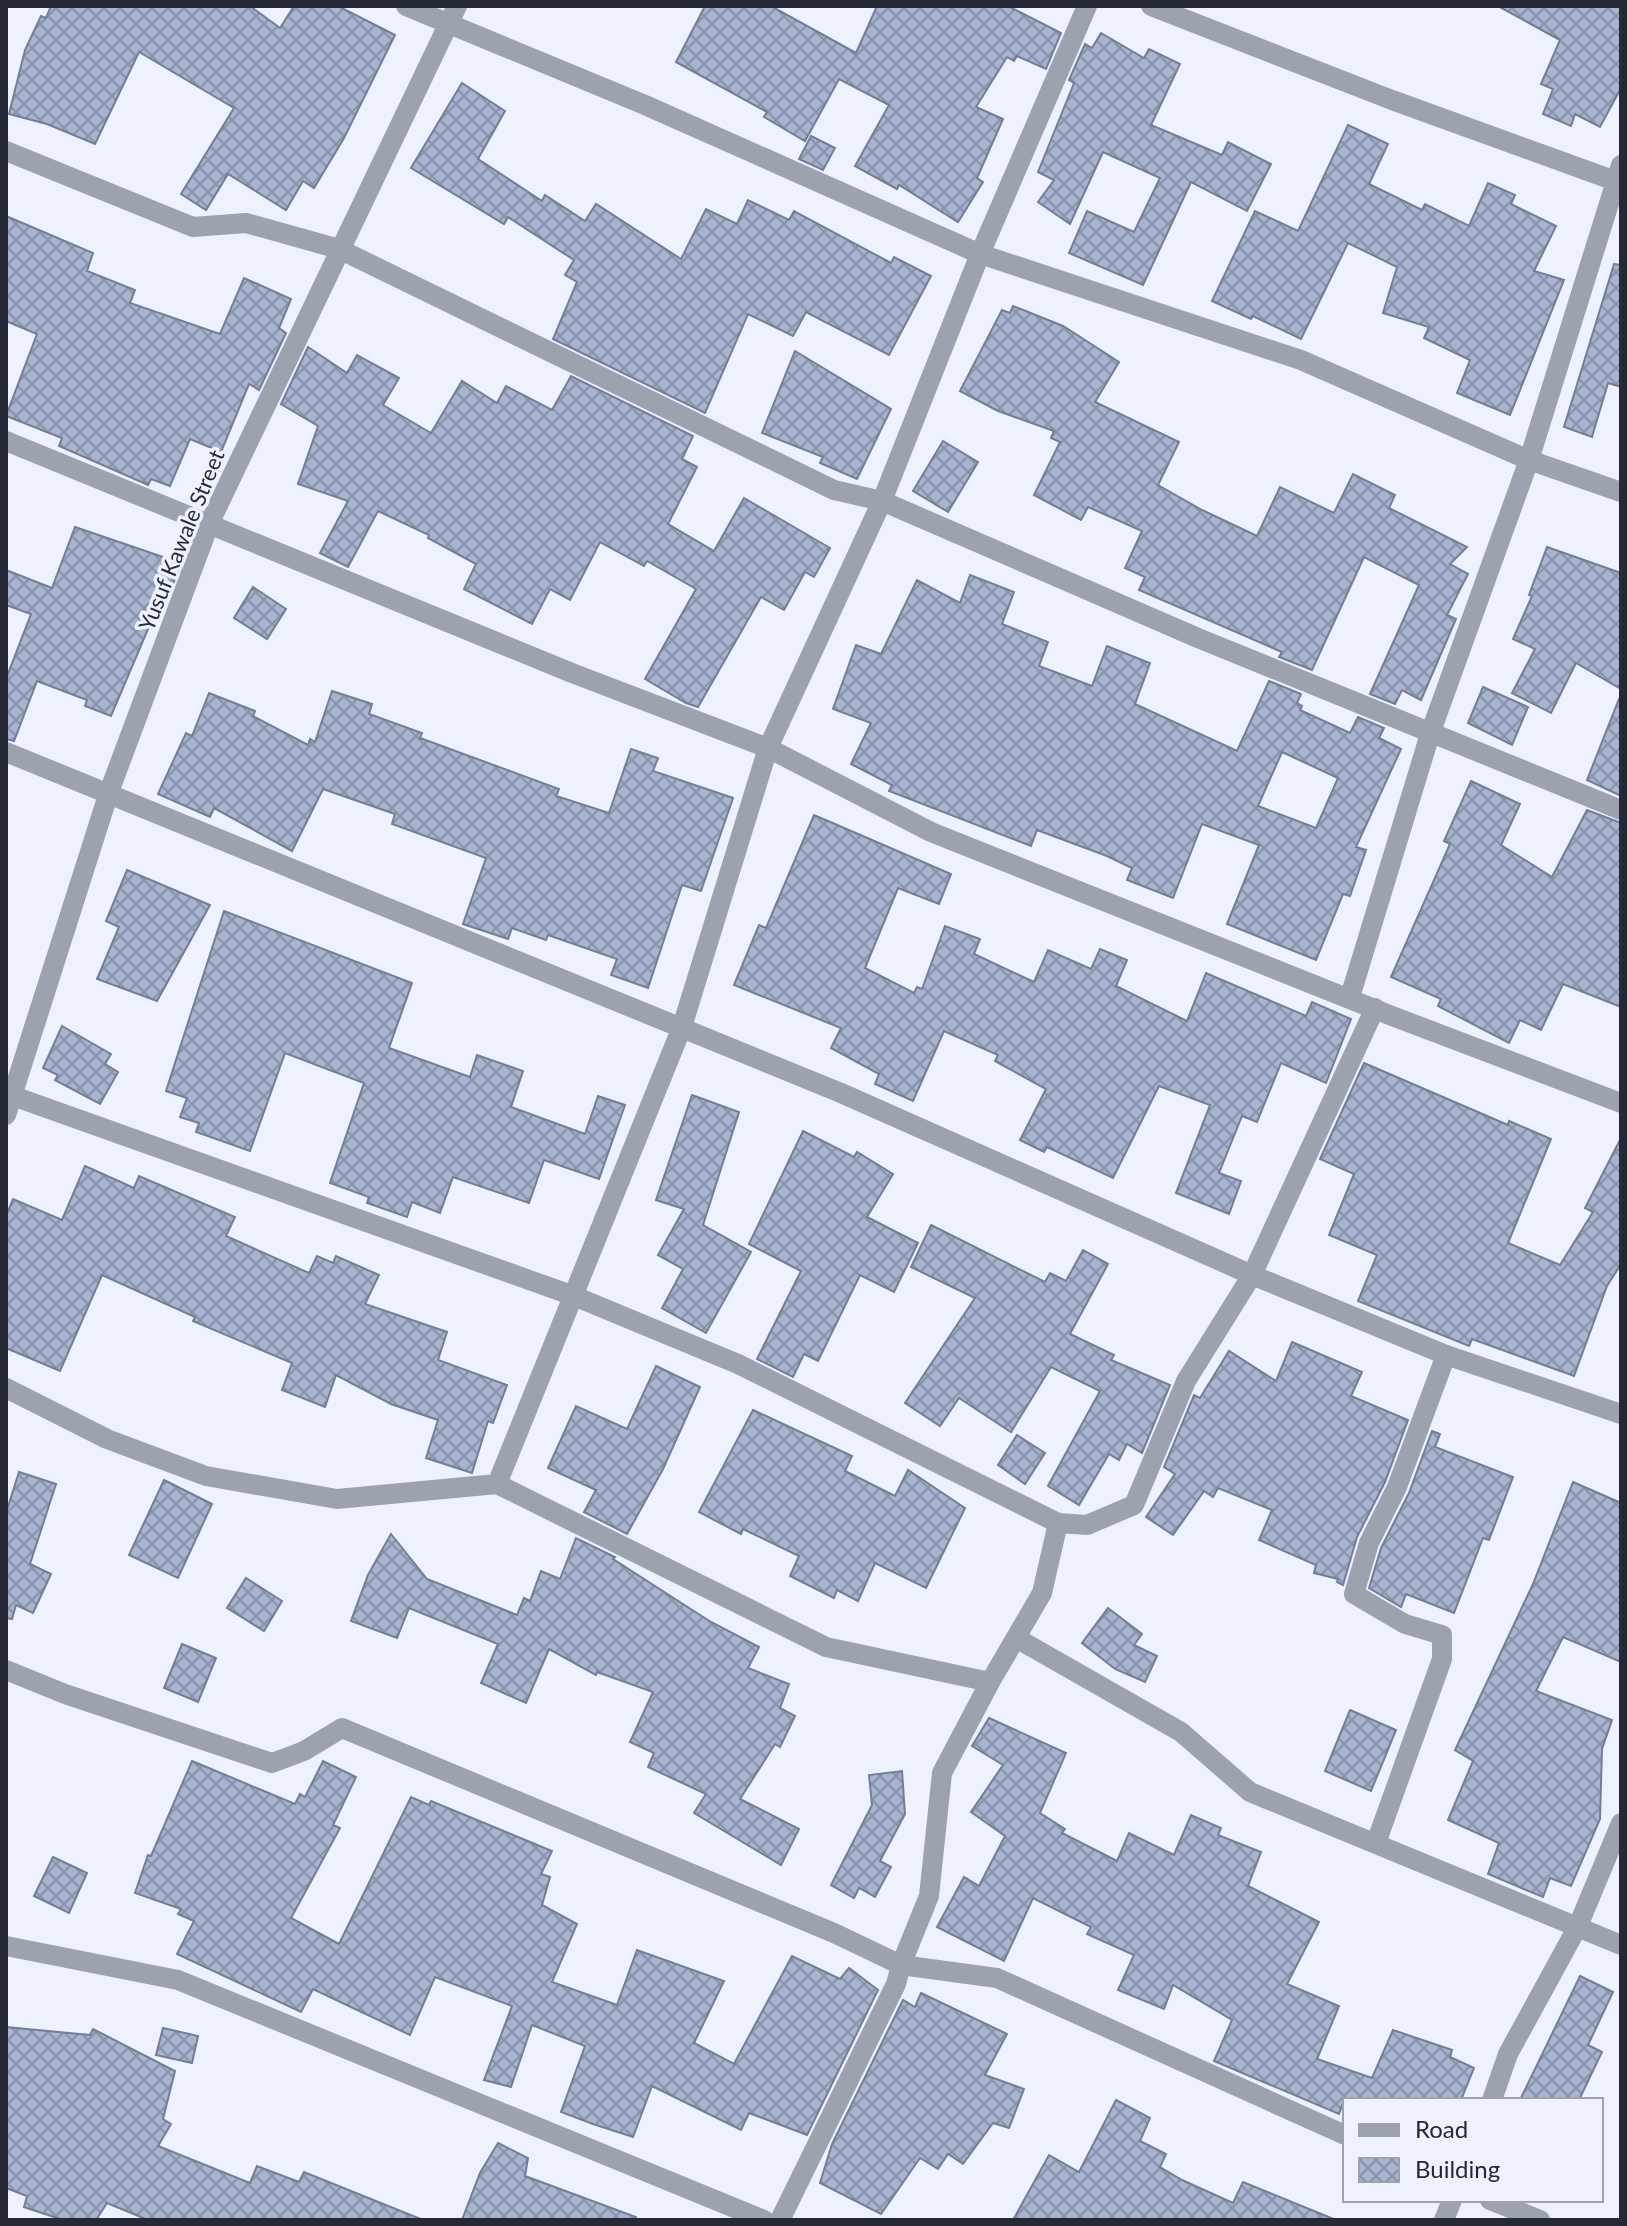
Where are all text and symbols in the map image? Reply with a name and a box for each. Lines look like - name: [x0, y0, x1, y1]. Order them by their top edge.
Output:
- street label: Yusuf Kawale Street: [132, 446, 230, 634]
- legend: [1343, 2098, 1603, 2202]
- text: Road: [1415, 2114, 1468, 2143]
- text: Building: [1415, 2154, 1500, 2183]

